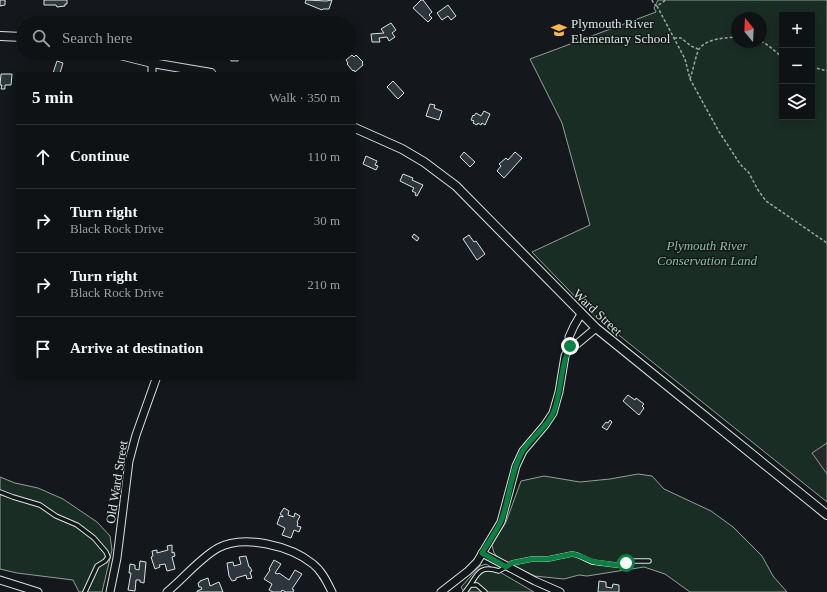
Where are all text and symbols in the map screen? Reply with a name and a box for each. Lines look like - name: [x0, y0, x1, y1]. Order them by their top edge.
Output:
- north arrow: [731, 12, 767, 48]
- map controls: [779, 12, 815, 120]
- button: +: [779, 12, 815, 48]
- search box: [16, 16, 356, 60]
- place label: Plymouth River Elementary School: [571, 16, 671, 46]
- school or university icon: Plymouth River Elementary School: [550, 21, 568, 39]
- icon: search: [30, 27, 52, 49]
- text: Search here: [62, 30, 132, 46]
- button: −: [779, 48, 815, 84]
- button: layers: [779, 84, 815, 120]
- text: 5 min: [32, 88, 73, 107]
- text: Walk · 350 m: [269, 90, 340, 105]
- icon: ahead: [32, 146, 54, 168]
- text: Continue: [70, 148, 129, 164]
- text: 110 m: [308, 149, 340, 164]
- text: Turn right: [70, 204, 137, 220]
- icon: right: [32, 210, 54, 232]
- text: 30 m: [314, 213, 340, 228]
- text: Black Rock Drive: [70, 221, 164, 236]
- park label: Plymouth River Conservation Land: [657, 238, 758, 268]
- text: Turn right: [70, 268, 137, 284]
- icon: right: [32, 274, 54, 296]
- text: 210 m: [307, 277, 340, 292]
- text: Black Rock Drive: [70, 285, 164, 300]
- street label: Ward Street: [570, 286, 626, 339]
- route end: [561, 337, 579, 355]
- icon: arrive: [32, 338, 54, 360]
- text: Arrive at destination: [70, 340, 203, 356]
- street label: Old Ward Street: [103, 439, 131, 525]
- route start: [617, 554, 635, 572]

